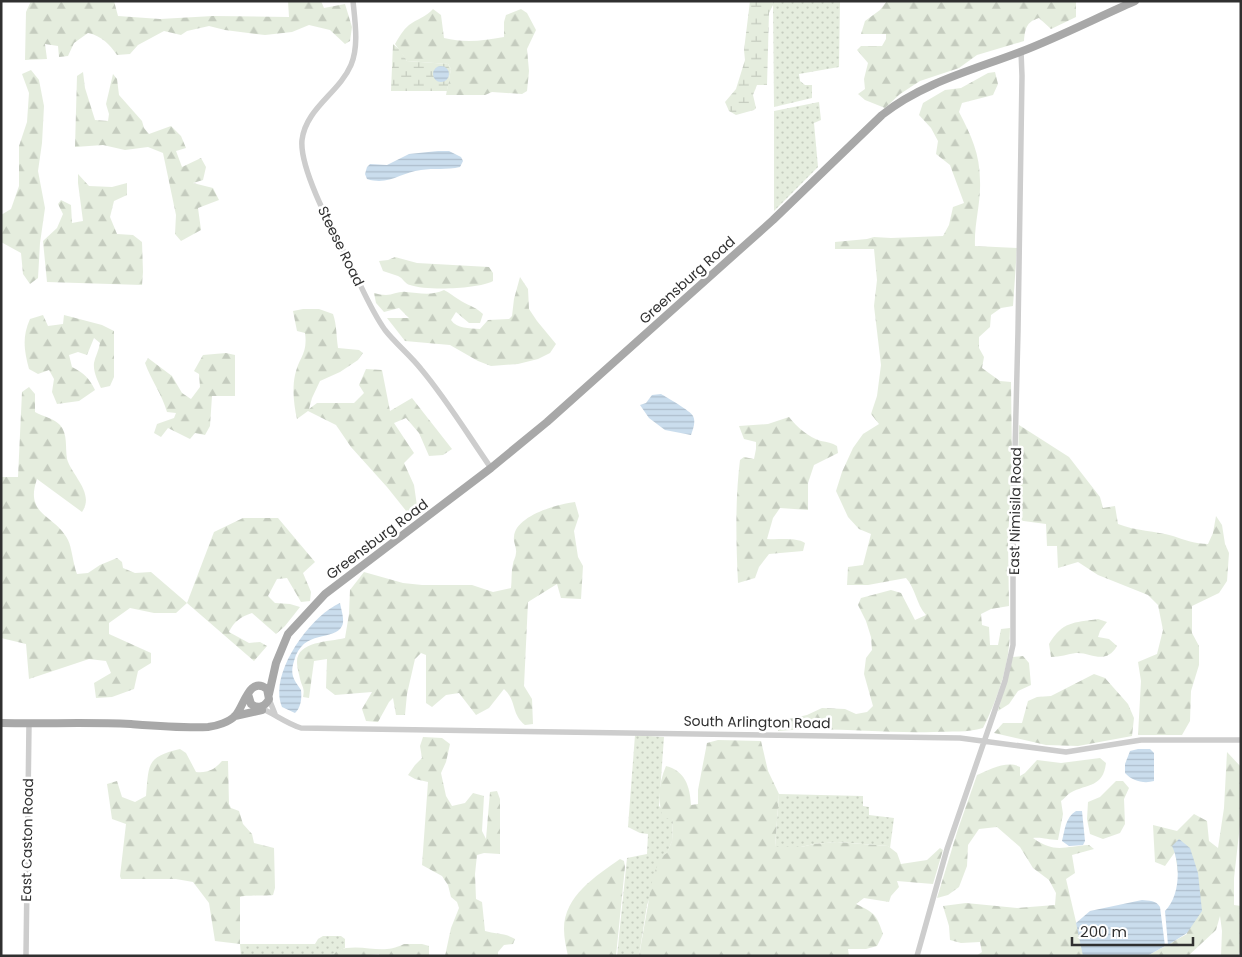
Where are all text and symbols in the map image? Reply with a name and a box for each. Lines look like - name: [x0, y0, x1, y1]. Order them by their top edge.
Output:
- street label: Steese Road: [313, 203, 369, 289]
- street label: Greensburg Road: [635, 231, 739, 329]
- street label: East Nimisila Road: [1004, 447, 1026, 575]
- street label: Greensburg Road: [322, 494, 432, 584]
- street label: South Arlington Road: [683, 711, 831, 733]
- street label: East Caston Road: [16, 778, 38, 902]
- scale bar: [1072, 914, 1193, 946]
- text: 200 m: [1080, 921, 1127, 942]

